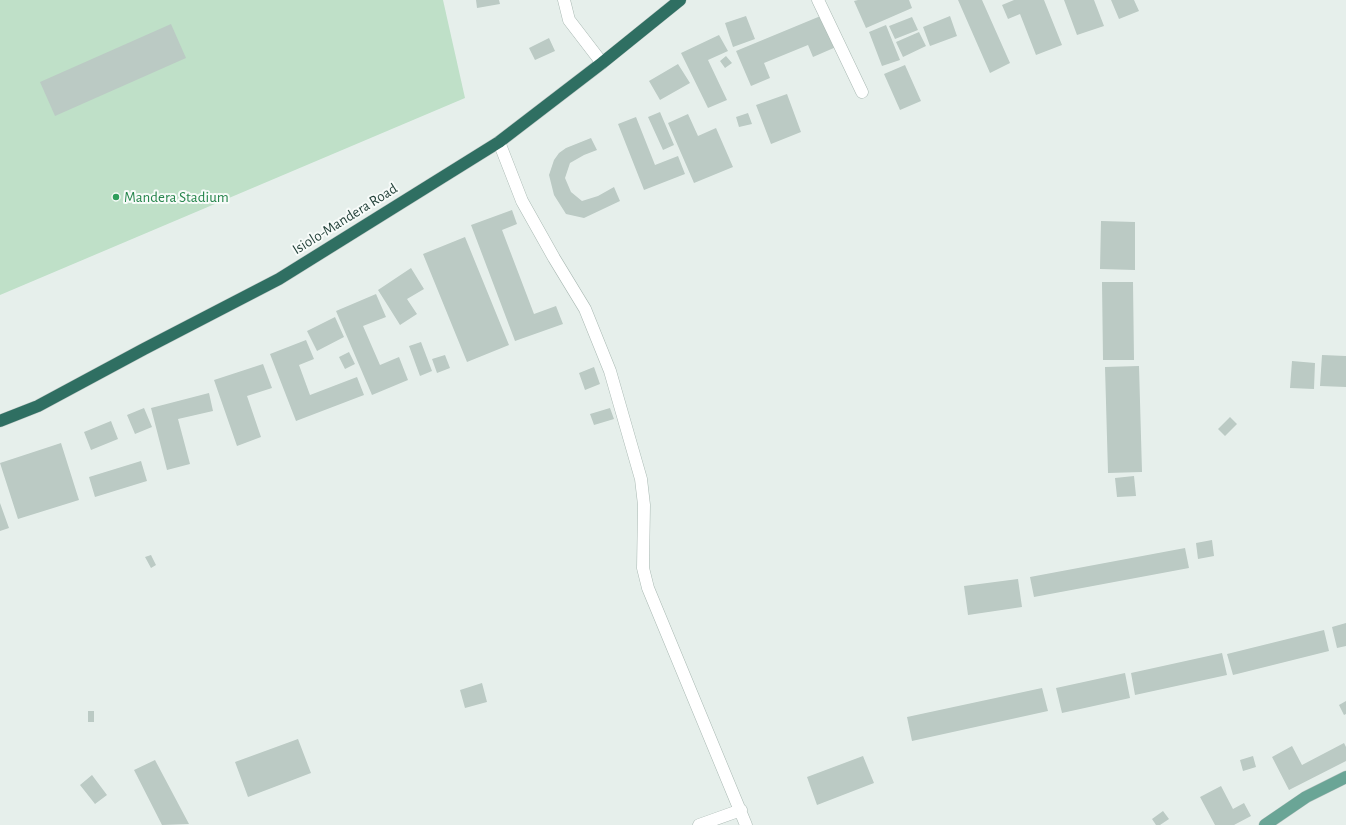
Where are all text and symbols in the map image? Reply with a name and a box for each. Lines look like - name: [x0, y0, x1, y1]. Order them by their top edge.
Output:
- street label: Isiolo-Mandera Road: [289, 179, 401, 259]
- place label: Mandera Stadium: [124, 188, 229, 206]
- marker: Mandera Stadium: [111, 192, 121, 202]

